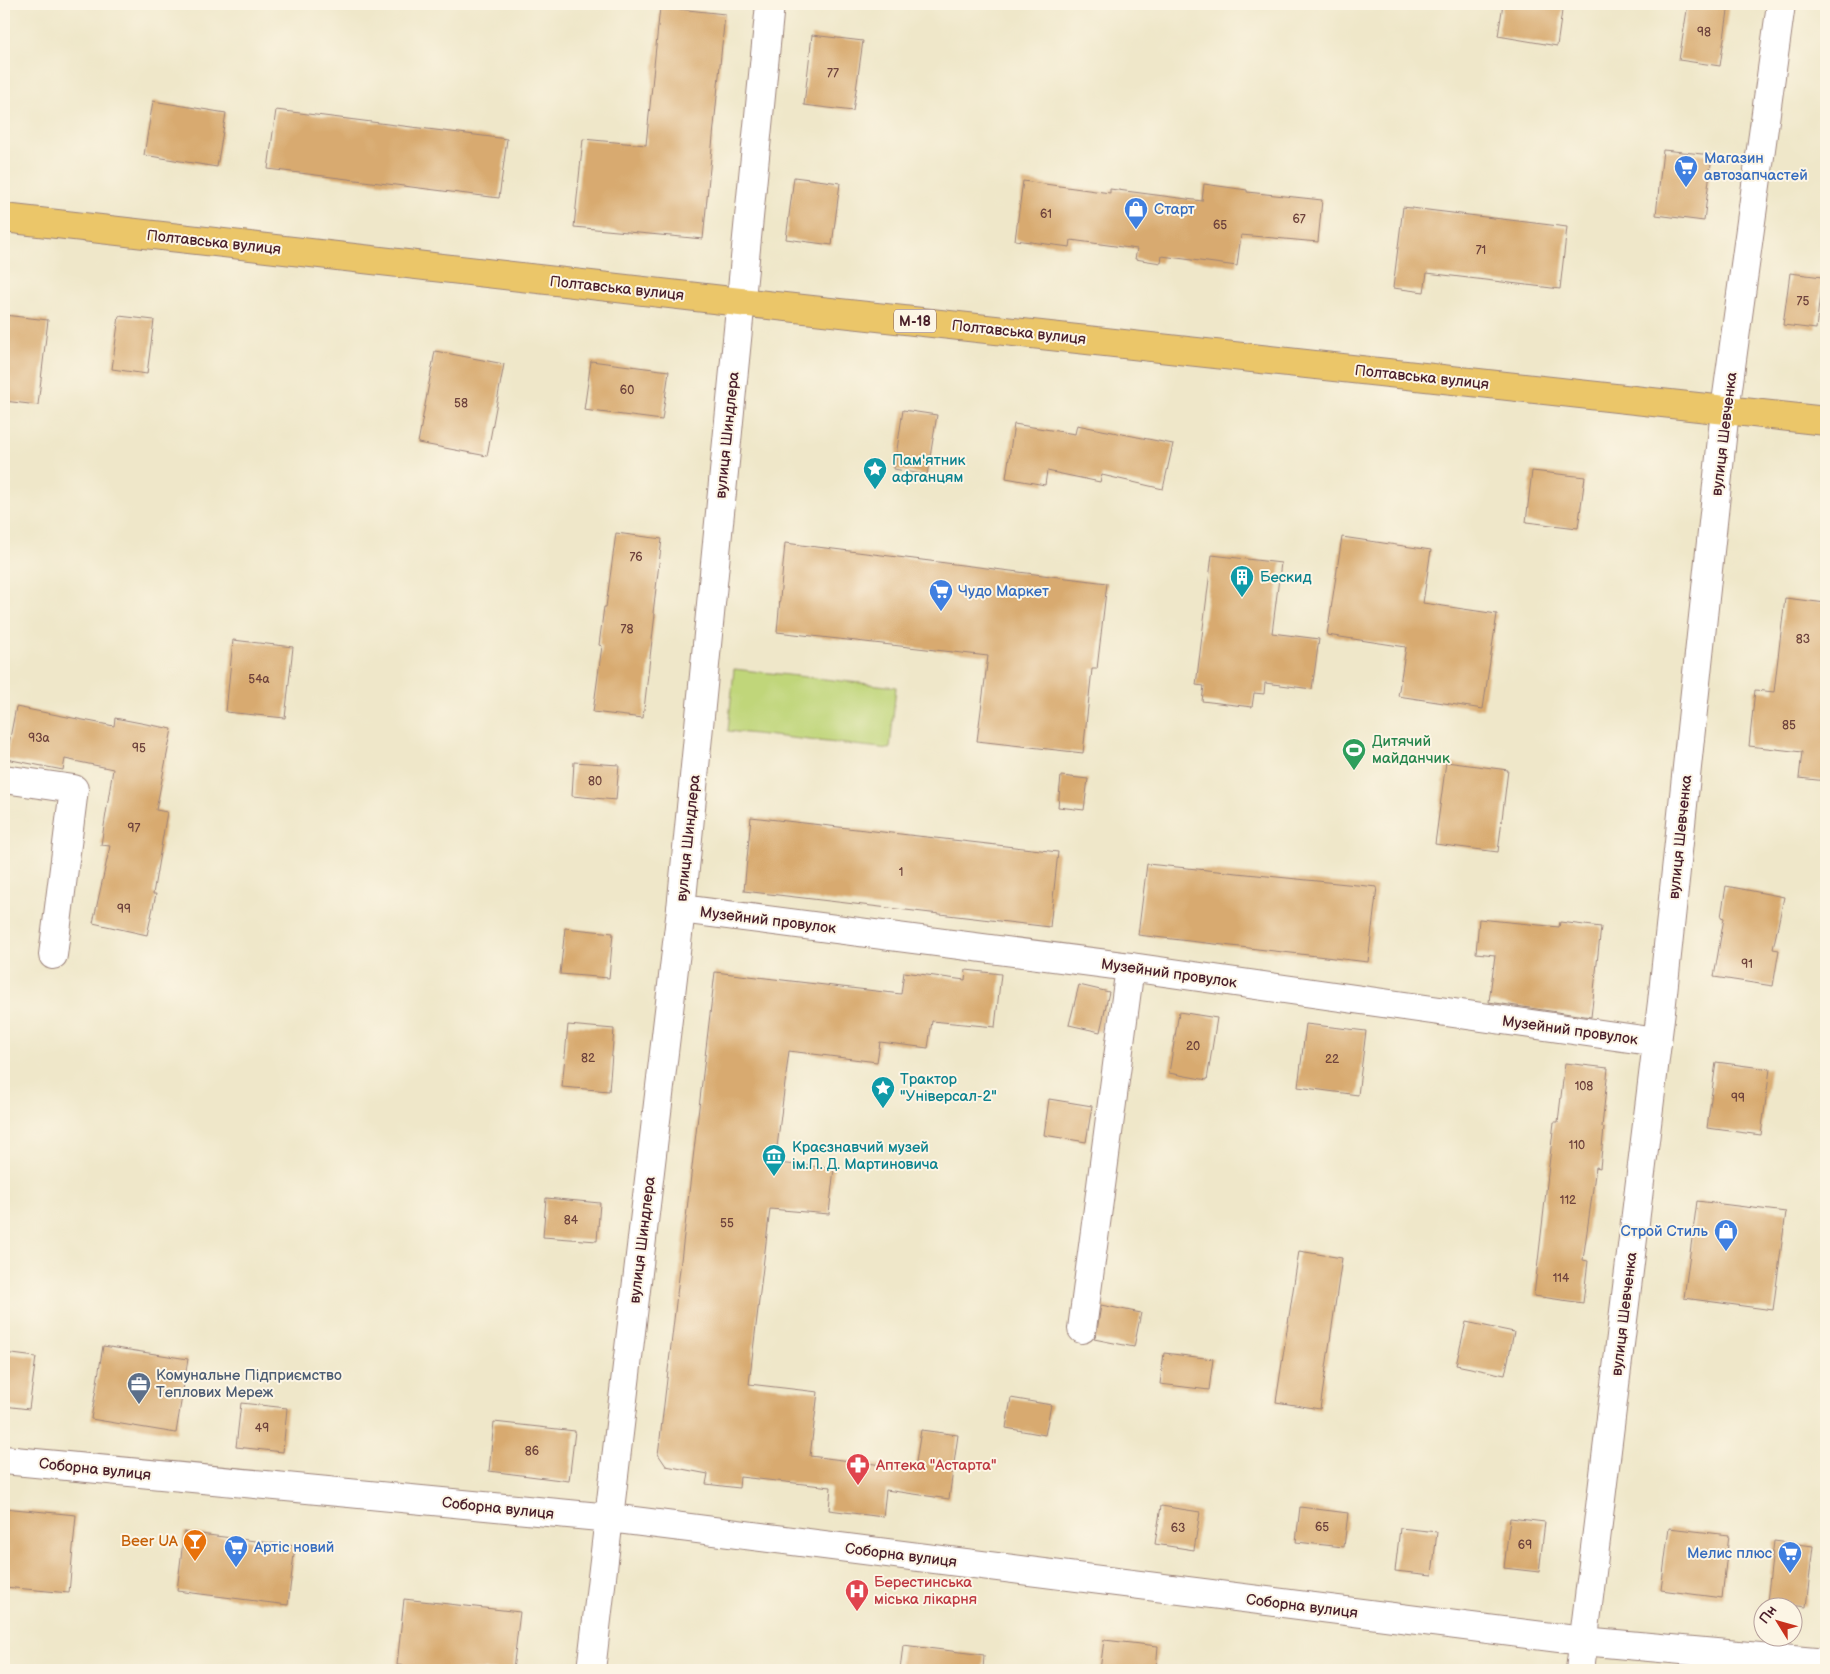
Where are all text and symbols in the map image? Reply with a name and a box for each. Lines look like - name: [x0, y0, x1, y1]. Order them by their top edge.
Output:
- house number: 98: [1697, 25, 1711, 40]
- house number: 77: [827, 66, 839, 81]
- place label: Магазин автозапчастей: [1704, 149, 1808, 185]
- supermarket icon: Магазин автозапчастей: [1673, 154, 1699, 188]
- shop icon: Старт: [1123, 196, 1149, 230]
- place label: Старт: [1154, 200, 1195, 219]
- house number: 61: [1040, 207, 1052, 222]
- house number: 67: [1292, 212, 1306, 227]
- house number: 65: [1213, 218, 1227, 233]
- street label: Полтавська вулиця: [146, 226, 282, 259]
- house number: 71: [1476, 243, 1486, 258]
- street label: Полтавська вулиця: [549, 272, 685, 305]
- house number: 75: [1797, 294, 1810, 309]
- road number: М-18: [894, 310, 936, 332]
- street label: Полтавська вулиця: [951, 316, 1087, 349]
- street label: Полтавська вулиця: [1354, 361, 1490, 394]
- street label: вулиця Шиндлера: [711, 370, 744, 499]
- street label: вулиця Шевченка: [1707, 371, 1742, 497]
- house number: 60: [620, 383, 634, 398]
- house number: 58: [454, 396, 468, 411]
- place label: Пам'ятник афганцям: [892, 451, 966, 487]
- place icon: Пам'ятник афганцям: [862, 456, 888, 490]
- house number: 76: [629, 550, 643, 565]
- building icon: Бескид: [1229, 564, 1255, 598]
- place label: Бескид: [1260, 568, 1312, 587]
- supermarket icon: Чудо Маркет: [928, 578, 954, 612]
- place label: Чудо Маркет: [958, 582, 1049, 601]
- house number: 78: [621, 622, 633, 637]
- house number: 83: [1796, 632, 1810, 647]
- house number: 54а: [248, 672, 270, 687]
- house number: 85: [1782, 718, 1796, 733]
- house number: 93а: [28, 731, 50, 746]
- place label: Дитячий майданчик: [1372, 732, 1450, 768]
- sports icon: Дитячий майданчик: [1341, 737, 1367, 771]
- house number: 95: [132, 741, 146, 756]
- street label: вулиця Шиндлера: [672, 773, 705, 902]
- house number: 80: [588, 774, 602, 789]
- street label: вулиця Шевченка: [1665, 774, 1696, 900]
- house number: 97: [128, 821, 141, 836]
- house number: 1: [899, 865, 903, 880]
- house number: 99: [117, 902, 131, 917]
- street label: Музейний провулок: [699, 903, 837, 938]
- street label: Музейний провулок: [1100, 955, 1238, 992]
- house number: 91: [1741, 957, 1753, 972]
- street label: Музейний провулок: [1501, 1012, 1639, 1049]
- house number: 20: [1186, 1039, 1200, 1054]
- house number: 82: [581, 1051, 595, 1066]
- house number: 22: [1325, 1052, 1339, 1067]
- place label: Трактор "Універсал-2": [900, 1070, 997, 1106]
- place icon: Трактор "Універсал-2": [870, 1075, 896, 1109]
- house number: 108: [1575, 1079, 1593, 1094]
- house number: 99: [1731, 1091, 1745, 1106]
- place label: Краєзнавчий музей ім.П. Д. Мартиновича: [792, 1138, 939, 1174]
- house number: 110: [1569, 1138, 1585, 1153]
- museum icon: Краєзнавчий музей ім.П. Д. Мартиновича: [761, 1143, 787, 1177]
- street label: вулиця Шиндлера: [625, 1175, 660, 1305]
- house number: 112: [1560, 1193, 1576, 1208]
- house number: 84: [564, 1213, 579, 1228]
- house number: 55: [720, 1216, 734, 1231]
- shop icon: Строй Стиль: [1713, 1218, 1739, 1252]
- place label: Строй Стиль: [1621, 1222, 1709, 1241]
- street label: вулиця Шевченка: [1607, 1251, 1642, 1377]
- house number: 114: [1553, 1271, 1570, 1286]
- place label: Комунальне Підприємство Теплових Мереж: [156, 1366, 342, 1402]
- office icon: Комунальне Підприємство Теплових Мереж: [126, 1371, 152, 1405]
- house number: 49: [255, 1421, 269, 1436]
- house number: 86: [525, 1444, 539, 1459]
- pharmacy icon: Аптека "Астарта": [845, 1452, 871, 1486]
- street label: Соборна вулиця: [38, 1454, 152, 1485]
- place label: Аптека "Астарта": [875, 1456, 997, 1475]
- street label: Соборна вулиця: [441, 1493, 555, 1524]
- house number: 65: [1315, 1520, 1329, 1535]
- house number: 63: [1171, 1521, 1185, 1536]
- bar icon: Beer UA: [182, 1528, 208, 1562]
- place label: Beer UA: [121, 1532, 179, 1551]
- supermarket icon: Артіс новий: [223, 1534, 249, 1568]
- place label: Артіс новий: [253, 1538, 334, 1557]
- house number: 69: [1518, 1538, 1532, 1553]
- street label: Соборна вулиця: [844, 1539, 958, 1572]
- supermarket icon: Мелис плюс: [1777, 1540, 1803, 1574]
- place label: Мелис плюс: [1687, 1544, 1773, 1563]
- place label: Берестинська міська лікарня: [874, 1573, 977, 1609]
- hospital icon: Берестинська міська лікарня: [844, 1578, 870, 1612]
- street label: Соборна вулиця: [1245, 1590, 1359, 1623]
- north arrow: [1752, 1596, 1802, 1646]
- text: Пн: [1756, 1602, 1780, 1627]

